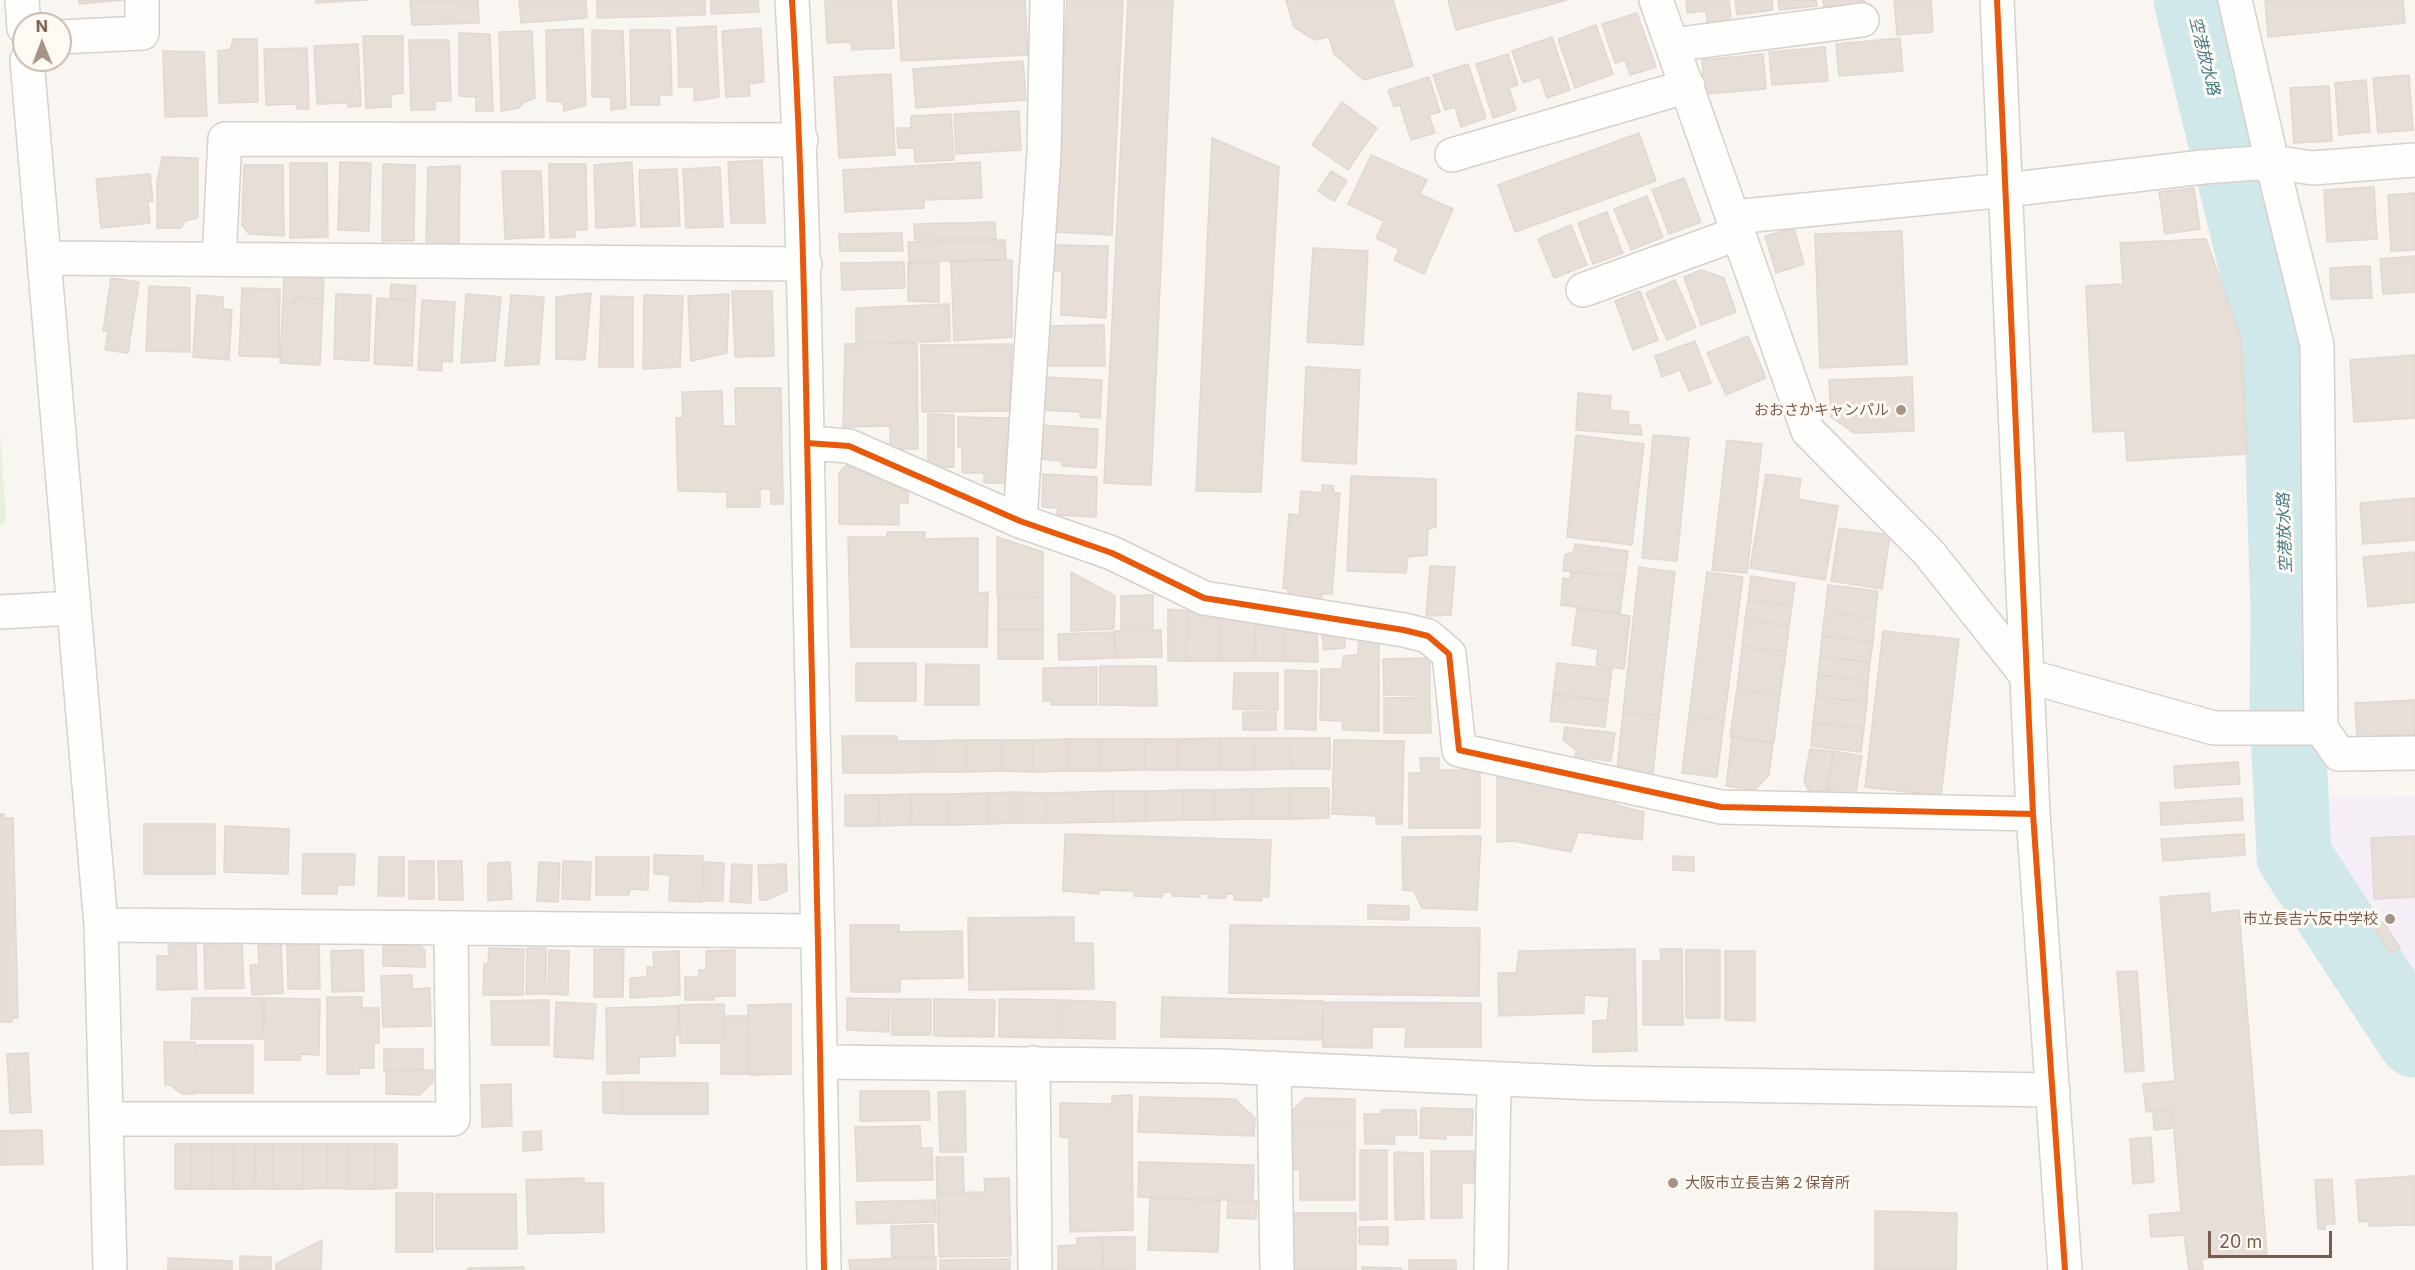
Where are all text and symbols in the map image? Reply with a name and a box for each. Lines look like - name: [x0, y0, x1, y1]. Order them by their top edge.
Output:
- north arrow: [12, 12, 72, 72]
- water label: 空港放水路: [2185, 15, 2223, 97]
- text: N: [35, 16, 48, 36]
- place label: おおさかキャンパル: [1754, 401, 1889, 419]
- marker: おおさかキャンパル: [1894, 403, 1908, 417]
- water label: 空港放水路: [2274, 493, 2296, 573]
- place label: 市立長吉六反中学校: [2243, 910, 2378, 928]
- marker: 市立長吉六反中学校: [2383, 912, 2397, 926]
- place label: 大阪市立長吉第２保育所: [1685, 1174, 1850, 1192]
- marker: 大阪市立長吉第２保育所: [1666, 1176, 1680, 1190]
- scale bar: [2211, 1219, 2336, 1257]
- text: 20 m: [2219, 1231, 2262, 1252]

